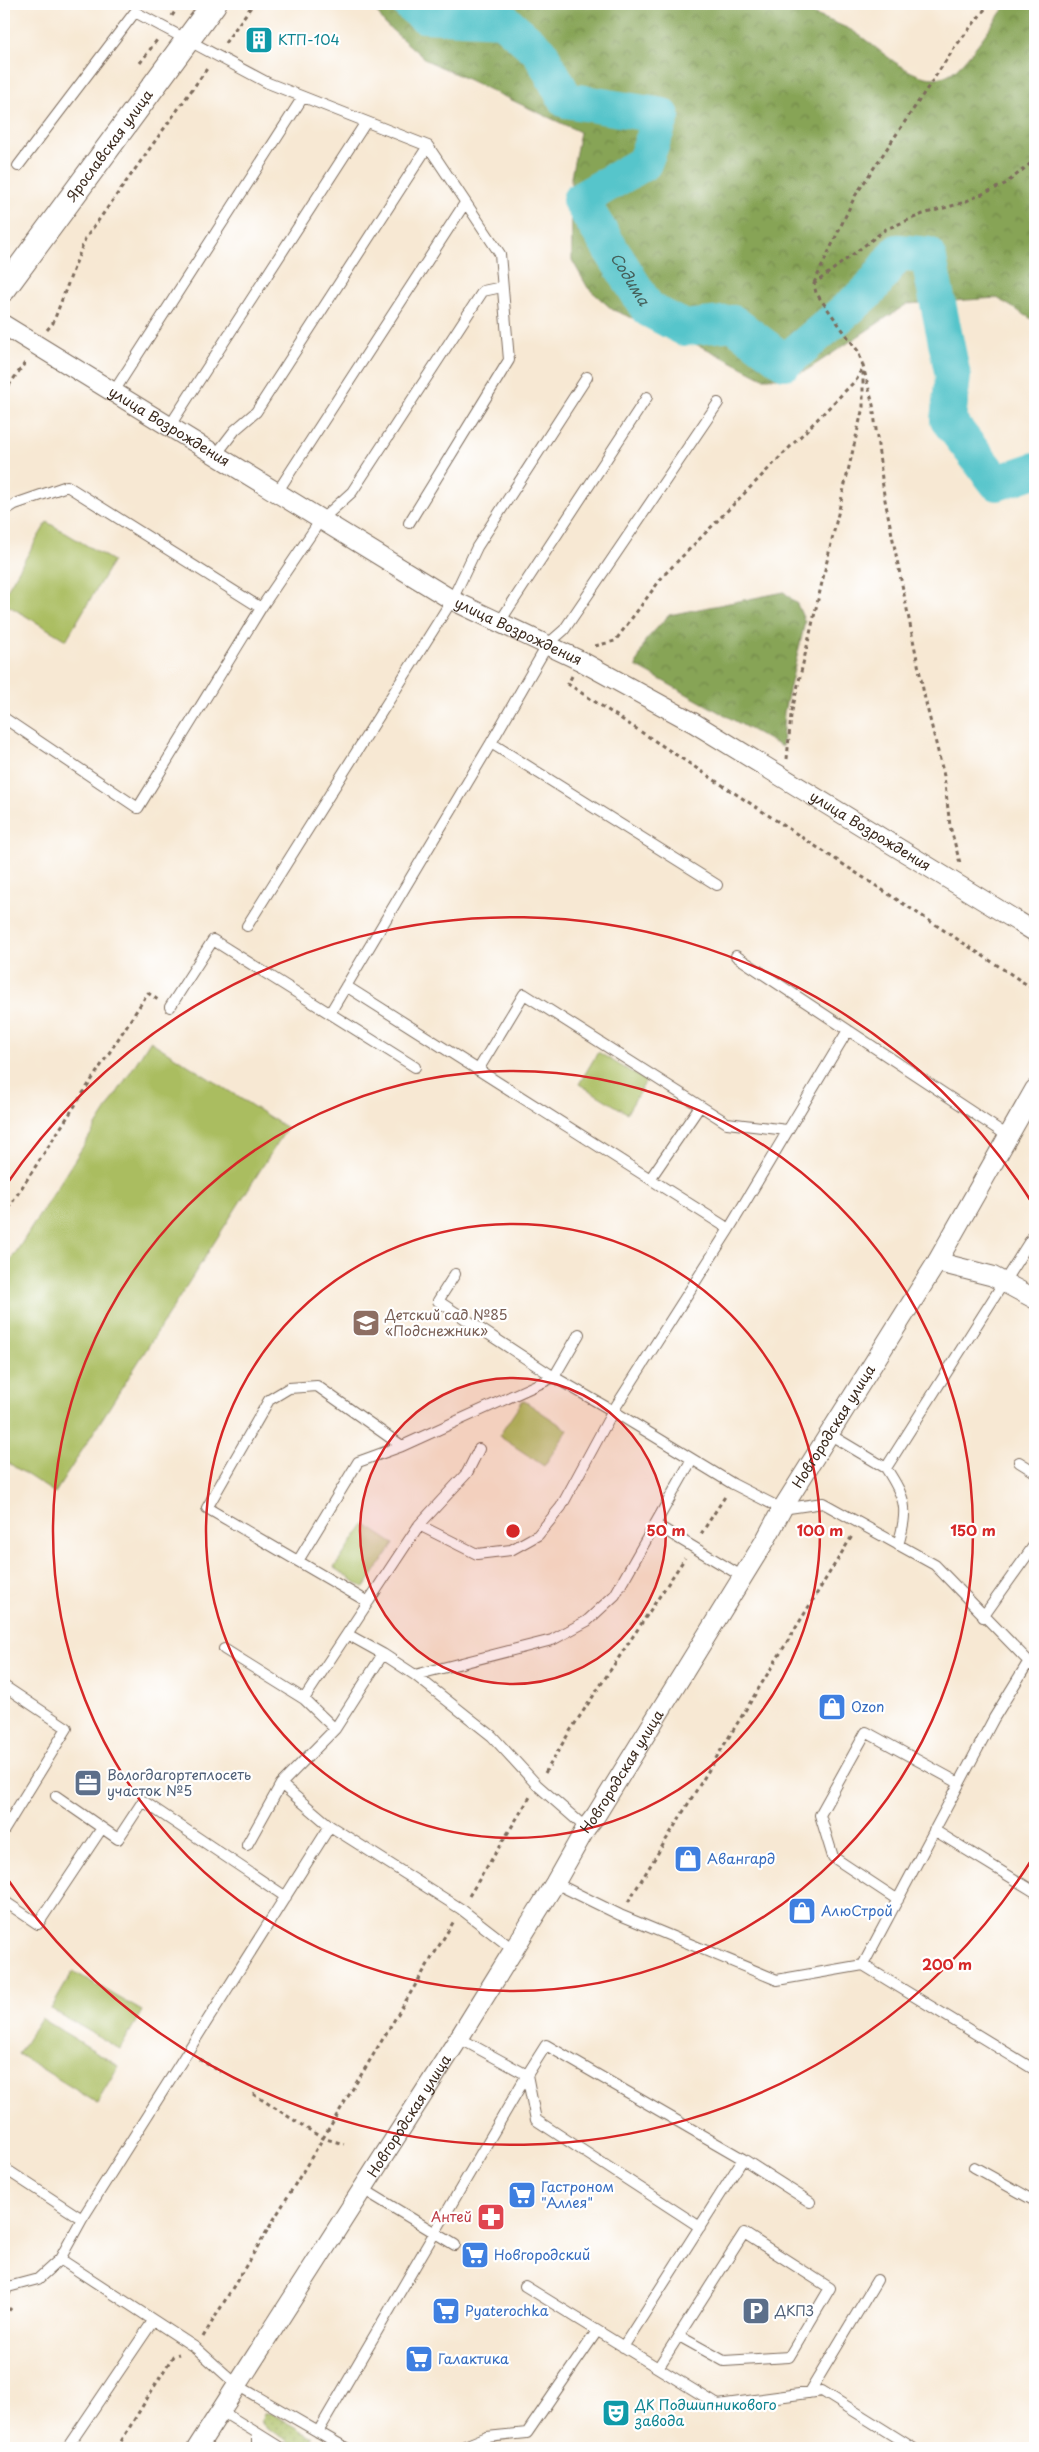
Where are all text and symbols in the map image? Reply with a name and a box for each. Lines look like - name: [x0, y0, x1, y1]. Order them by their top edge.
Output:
- building icon: КТП-104: [244, 25, 274, 55]
- place label: КТП-104: [278, 29, 340, 50]
- street label: Ярославская улица: [60, 85, 158, 207]
- water label: Содима: [605, 248, 656, 310]
- street label: улица Возрождения: [105, 381, 234, 471]
- street label: улица Возрождения: [451, 592, 586, 670]
- street label: улица Возрождения: [806, 785, 935, 876]
- place label: Детский сад №85 «Подснежник»: [384, 1304, 508, 1341]
- school or university icon: Детский сад №85 «Подснежник»: [351, 1308, 381, 1338]
- street label: Новгородская улица: [787, 1360, 880, 1492]
- text: 50 m: [647, 1518, 685, 1541]
- text: 100 m: [797, 1518, 843, 1541]
- text: 150 m: [950, 1518, 996, 1541]
- centre of rings: [504, 1522, 522, 1540]
- shop icon: Ozon: [817, 1692, 847, 1722]
- place label: Ozon: [851, 1696, 884, 1717]
- street label: Новгородская улица: [575, 1706, 668, 1837]
- place label: Вологдагортеплосеть участок №5: [107, 1764, 251, 1801]
- office icon: Вологдагортеплосеть участок №5: [73, 1768, 103, 1798]
- shop icon: Авангард: [673, 1844, 703, 1874]
- place label: Авангард: [707, 1848, 775, 1869]
- shop icon: АлюСтрой: [787, 1896, 817, 1926]
- place label: АлюСтрой: [821, 1900, 893, 1921]
- text: 200 m: [922, 1952, 972, 1975]
- street label: Новгородская улица: [362, 2050, 456, 2181]
- place label: Гастроном "Аллея": [541, 2176, 614, 2213]
- supermarket icon: Гастроном "Аллея": [507, 2180, 537, 2210]
- pharmacy icon: Антей: [476, 2202, 506, 2232]
- place label: Антей: [431, 2206, 472, 2227]
- supermarket icon: Новгородский: [460, 2240, 490, 2270]
- place label: Новгородский: [494, 2244, 590, 2265]
- supermarket icon: Pyaterochka: [431, 2296, 461, 2326]
- parking icon: ДКПЗ: [741, 2296, 771, 2326]
- place label: Pyaterochka: [465, 2300, 549, 2321]
- place label: ДКПЗ: [774, 2300, 814, 2321]
- supermarket icon: Галактика: [404, 2344, 434, 2374]
- place label: Галактика: [438, 2348, 509, 2369]
- place label: ДК Подшипникового завода: [634, 2394, 777, 2431]
- theatre icon: ДК Подшипникового завода: [601, 2398, 631, 2428]

